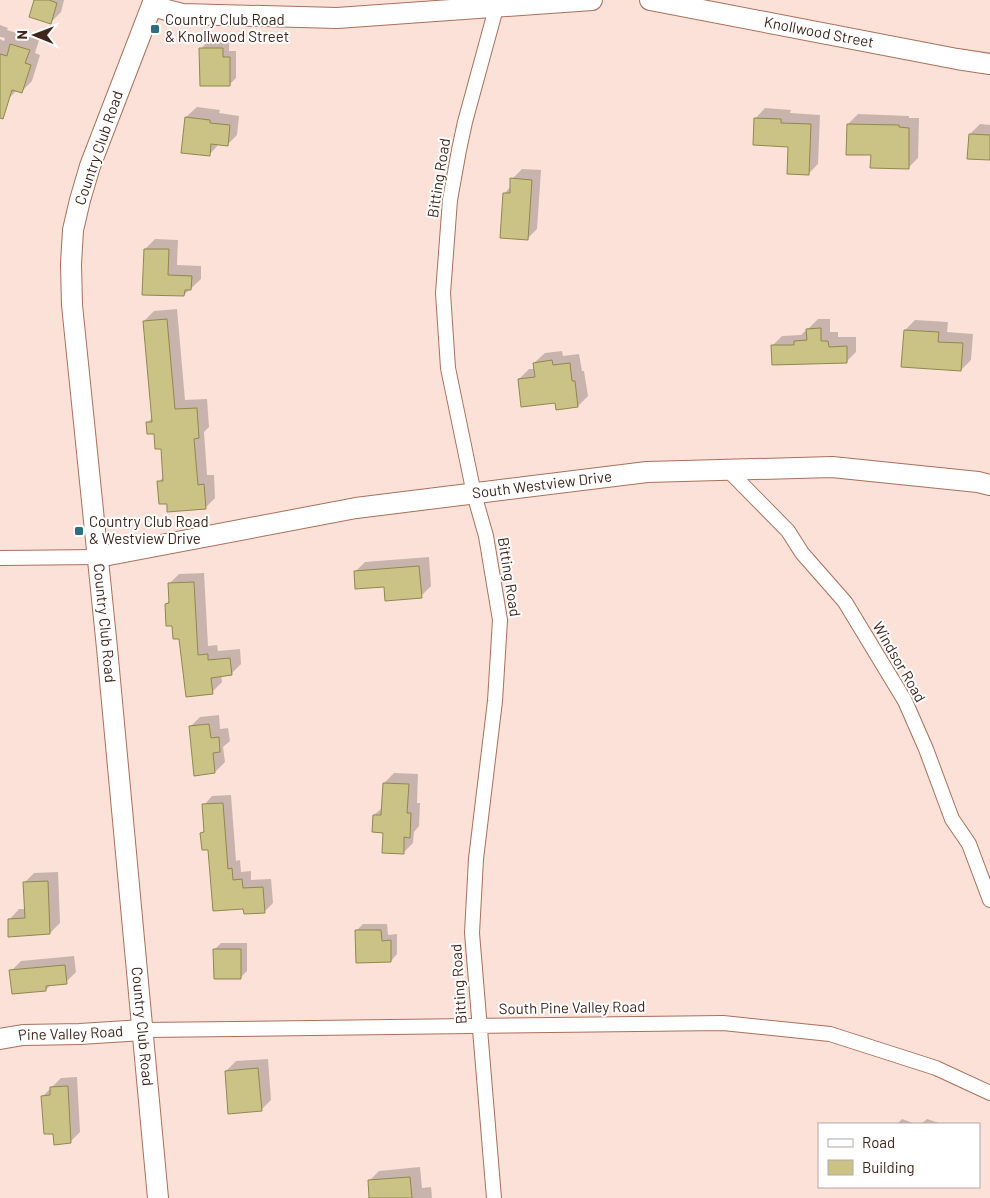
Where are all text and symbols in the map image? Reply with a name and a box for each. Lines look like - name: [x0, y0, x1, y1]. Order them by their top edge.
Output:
- north arrow: [10, 10, 60, 60]
- place label: Country Club Road & Knollwood Street: [165, 10, 289, 45]
- street label: Knollwood Street: [763, 12, 875, 51]
- marker: Country Club Road & Knollwood Street: [149, 23, 161, 35]
- text: N: [13, 30, 30, 40]
- street label: Country Club Road: [70, 88, 126, 207]
- street label: Bitting Road: [423, 137, 453, 219]
- street label: South Westview Drive: [471, 466, 613, 502]
- place label: Country Club Road & Westview Drive: [89, 512, 209, 547]
- marker: Country Club Road & Westview Drive: [73, 525, 85, 537]
- street label: Bitting Road: [495, 536, 525, 618]
- street label: Country Club Road: [90, 563, 120, 683]
- street label: Windsor Road: [870, 618, 930, 705]
- street label: Bitting Road: [446, 943, 470, 1025]
- street label: Country Club Road: [129, 966, 158, 1087]
- street label: South Pine Valley Road: [498, 997, 646, 1017]
- street label: Pine Valley Road: [16, 1021, 124, 1044]
- legend: [818, 1123, 980, 1188]
- text: Road: [862, 1133, 895, 1151]
- text: Building: [862, 1158, 915, 1176]

